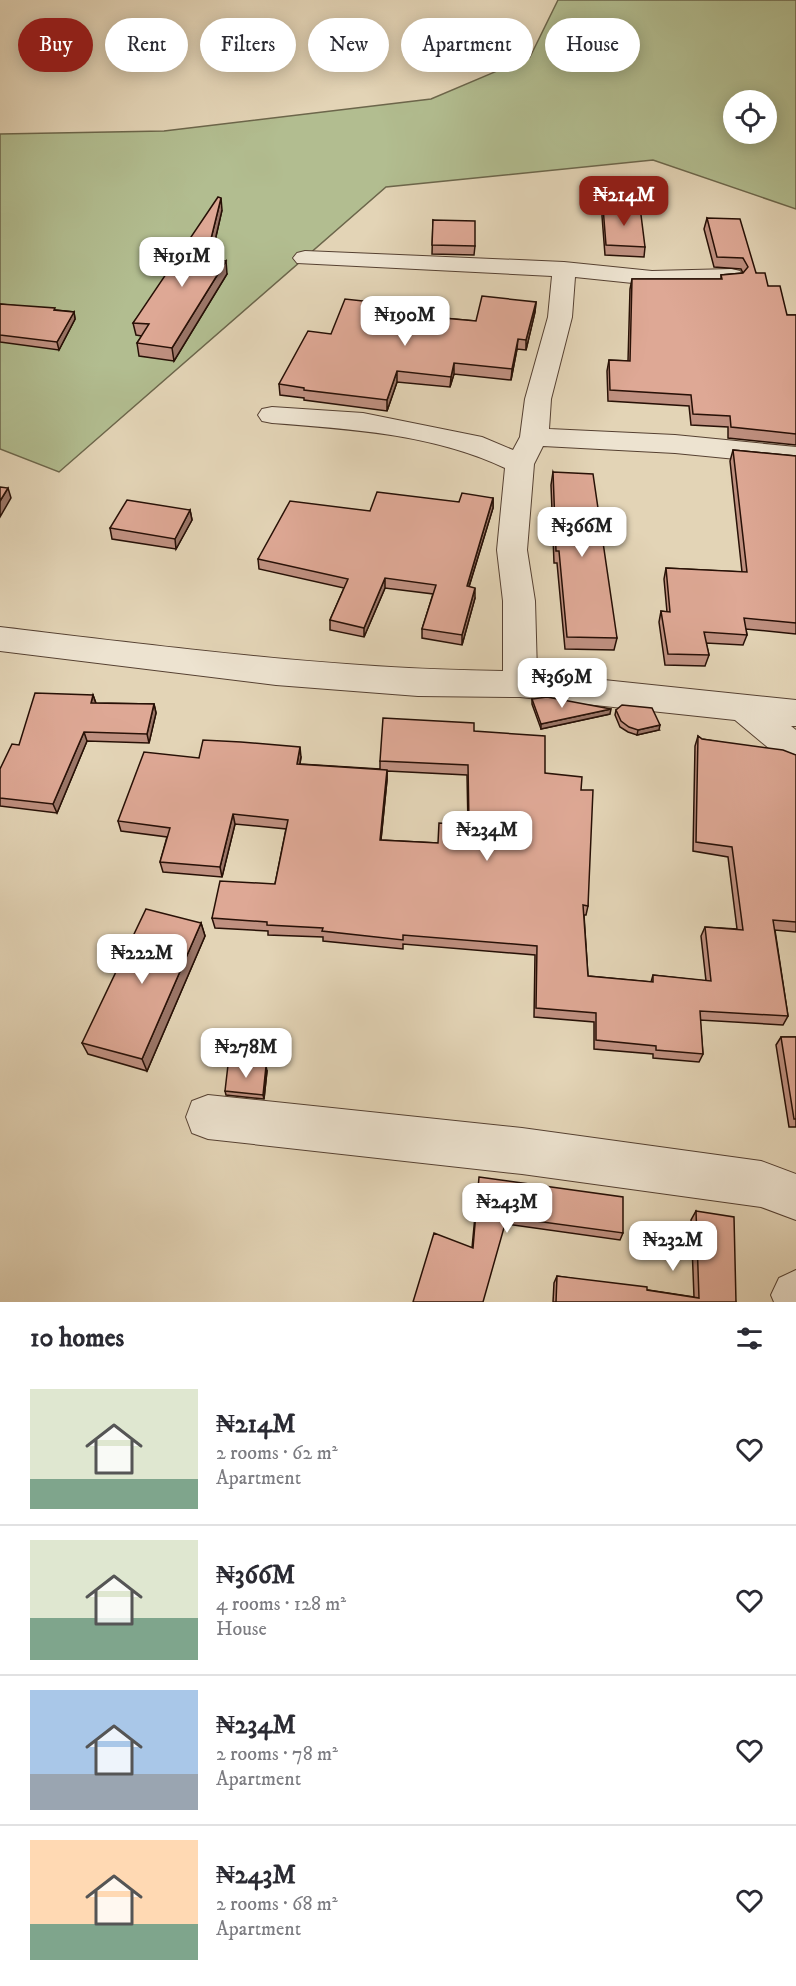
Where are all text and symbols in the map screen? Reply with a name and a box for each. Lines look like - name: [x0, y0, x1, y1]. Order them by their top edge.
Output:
- chip: Buy: [18, 18, 93, 72]
- chip: Rent: [105, 18, 188, 72]
- chip: Filters: [200, 18, 296, 72]
- chip: New: [308, 18, 389, 72]
- chip: Apartment: [401, 18, 533, 72]
- chip: House: [545, 18, 640, 72]
- map controls: [723, 90, 777, 144]
- button: locate: [723, 90, 777, 144]
- pin: ₦214M: [582, 176, 666, 227]
- text: ₦214M: [593, 183, 655, 208]
- pin: ₦191M: [140, 237, 224, 288]
- text: ₦191M: [153, 244, 211, 269]
- pin: ₦190M: [363, 296, 447, 347]
- text: ₦190M: [375, 303, 435, 328]
- pin: ₦366M: [540, 507, 624, 558]
- text: ₦366M: [551, 514, 613, 539]
- pin: ₦369M: [520, 658, 604, 709]
- text: ₦369M: [532, 665, 592, 690]
- pin: ₦234M: [445, 811, 529, 862]
- text: ₦234M: [456, 818, 518, 843]
- pin: ₦222M: [100, 934, 184, 985]
- text: ₦222M: [111, 941, 173, 966]
- pin: ₦278M: [204, 1028, 288, 1079]
- text: ₦278M: [215, 1035, 277, 1060]
- pin: ₦243M: [465, 1183, 549, 1234]
- text: ₦243M: [476, 1190, 538, 1215]
- pin: ₦232M: [631, 1221, 715, 1272]
- text: ₦232M: [643, 1228, 703, 1253]
- text: 10 homes: [30, 1322, 124, 1355]
- icon: filters: [733, 1322, 766, 1355]
- text: ₦214M: [216, 1408, 296, 1441]
- icon: home: [78, 1413, 150, 1485]
- icon: heart: [733, 1433, 766, 1466]
- text: 2 rooms · 62 m²: [216, 1441, 338, 1466]
- text: Apartment: [216, 1466, 301, 1491]
- text: ₦366M: [216, 1559, 295, 1592]
- icon: home: [78, 1564, 150, 1636]
- icon: heart: [733, 1584, 766, 1617]
- text: 4 rooms · 128 m²: [216, 1592, 346, 1617]
- text: House: [216, 1617, 267, 1642]
- text: ₦234M: [216, 1709, 296, 1742]
- icon: home: [78, 1714, 150, 1786]
- icon: heart: [733, 1734, 766, 1767]
- text: 2 rooms · 78 m²: [216, 1742, 338, 1767]
- text: Apartment: [216, 1767, 301, 1792]
- text: ₦243M: [216, 1859, 296, 1892]
- icon: home: [78, 1864, 150, 1936]
- icon: heart: [733, 1884, 766, 1917]
- text: 2 rooms · 68 m²: [216, 1892, 338, 1917]
- text: Apartment: [216, 1917, 301, 1942]

